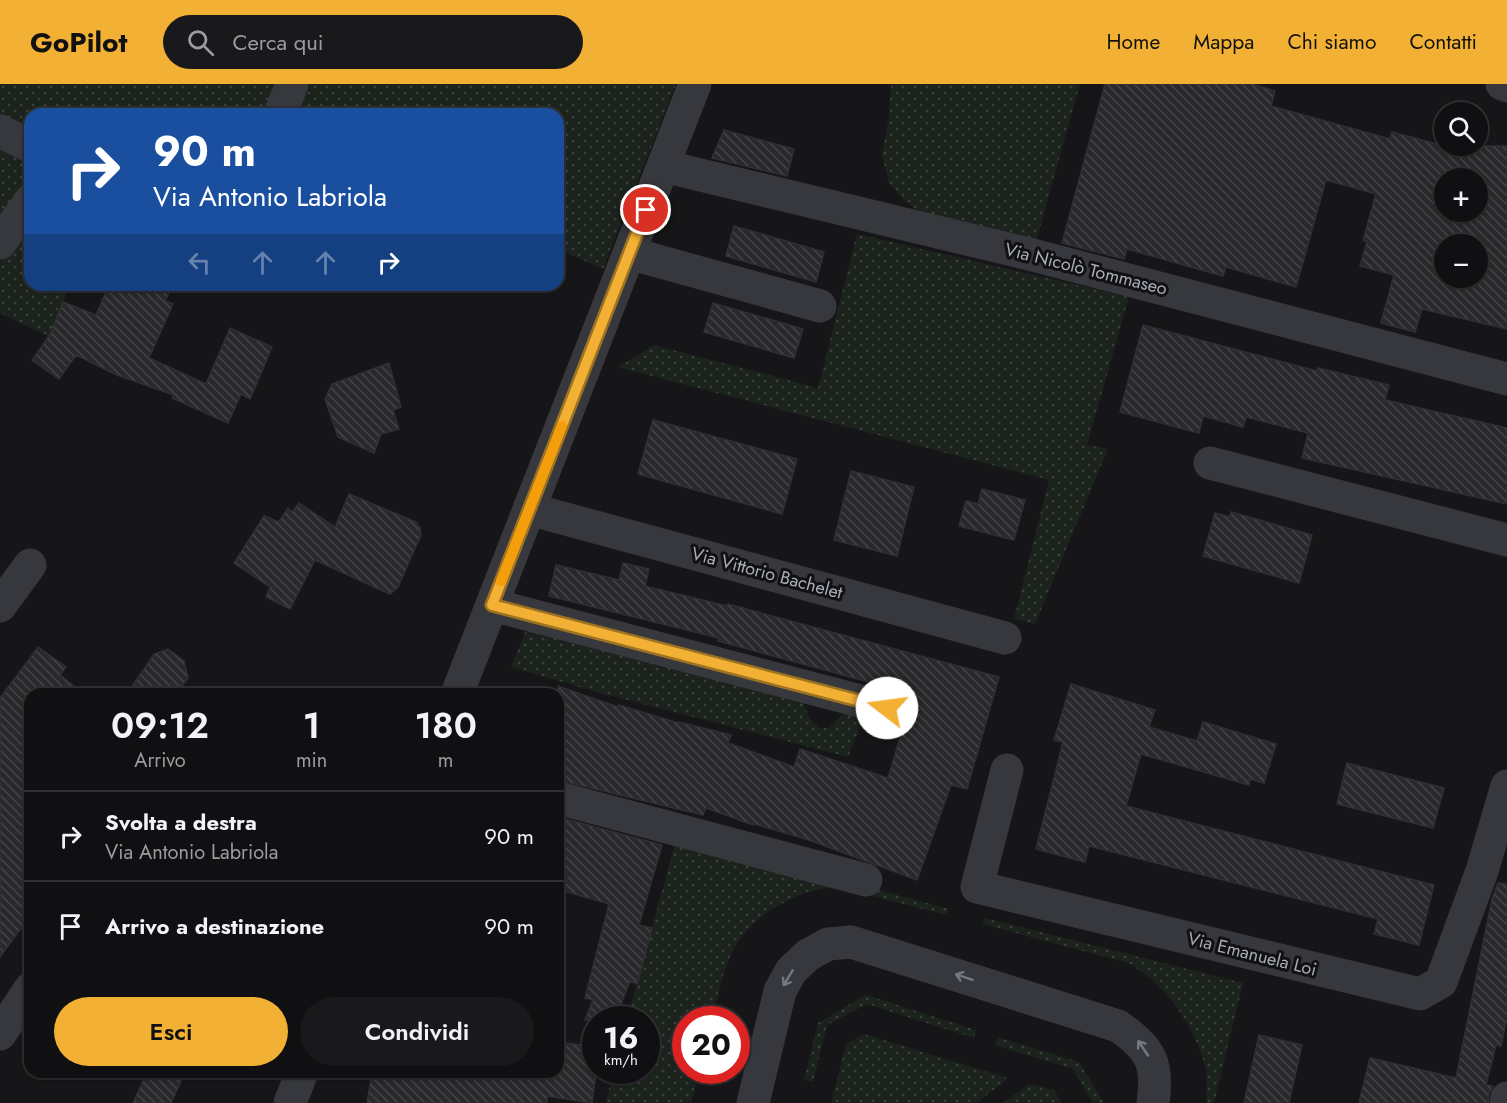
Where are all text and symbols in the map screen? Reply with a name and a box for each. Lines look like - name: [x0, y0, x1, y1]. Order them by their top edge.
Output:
- search box: [163, 15, 583, 69]
- text: GoPilot: [30, 22, 127, 63]
- icon: search: [184, 26, 217, 59]
- text: Cerca qui: [232, 26, 324, 58]
- text: Home: [1107, 27, 1160, 57]
- text: Mappa: [1193, 27, 1254, 57]
- text: Chi siamo: [1287, 27, 1376, 57]
- text: Contatti: [1409, 27, 1477, 57]
- map controls: [1434, 102, 1488, 288]
- button: search: [1434, 102, 1488, 156]
- text: 90 m: [153, 121, 256, 182]
- icon: right: [54, 132, 132, 210]
- button: +: [1434, 168, 1488, 222]
- text: Via Antonio Labriola: [153, 177, 387, 216]
- pin: [620, 184, 671, 235]
- icon: arrive: [629, 193, 662, 226]
- button: −: [1434, 234, 1488, 288]
- street label: Via Nicolò Tommaseo: [1002, 236, 1170, 302]
- icon: left: [183, 246, 216, 279]
- icon: ahead: [246, 246, 279, 279]
- icon: ahead: [309, 246, 342, 279]
- icon: right: [372, 246, 405, 279]
- street label: Via Vittorio Bachelet: [689, 540, 846, 606]
- position arrow: [855, 676, 919, 740]
- text: 09:12: [111, 699, 209, 751]
- text: 1: [303, 699, 321, 751]
- text: 180: [414, 699, 477, 751]
- text: Arrivo: [134, 746, 186, 775]
- text: min: [296, 746, 327, 775]
- text: m: [438, 746, 453, 775]
- text: Svolta a destra: [105, 806, 257, 838]
- icon: right: [54, 820, 87, 853]
- text: 90 m: [484, 820, 534, 852]
- text: Via Antonio Labriola: [105, 838, 278, 867]
- icon: arrive: [54, 910, 87, 943]
- text: Arrivo a destinazione: [105, 910, 324, 942]
- text: 90 m: [484, 910, 534, 942]
- street label: Via Emanuela Loi: [1185, 925, 1319, 983]
- one-way arrow: [782, 969, 794, 986]
- one-way arrow: [955, 971, 974, 982]
- button: Esci: [54, 997, 288, 1066]
- button: Condividi: [300, 997, 534, 1066]
- speed limit sign: 20: [672, 1006, 750, 1084]
- text: 16: [603, 1016, 639, 1059]
- one-way arrow: [1137, 1040, 1149, 1056]
- text: km/h: [604, 1049, 638, 1071]

